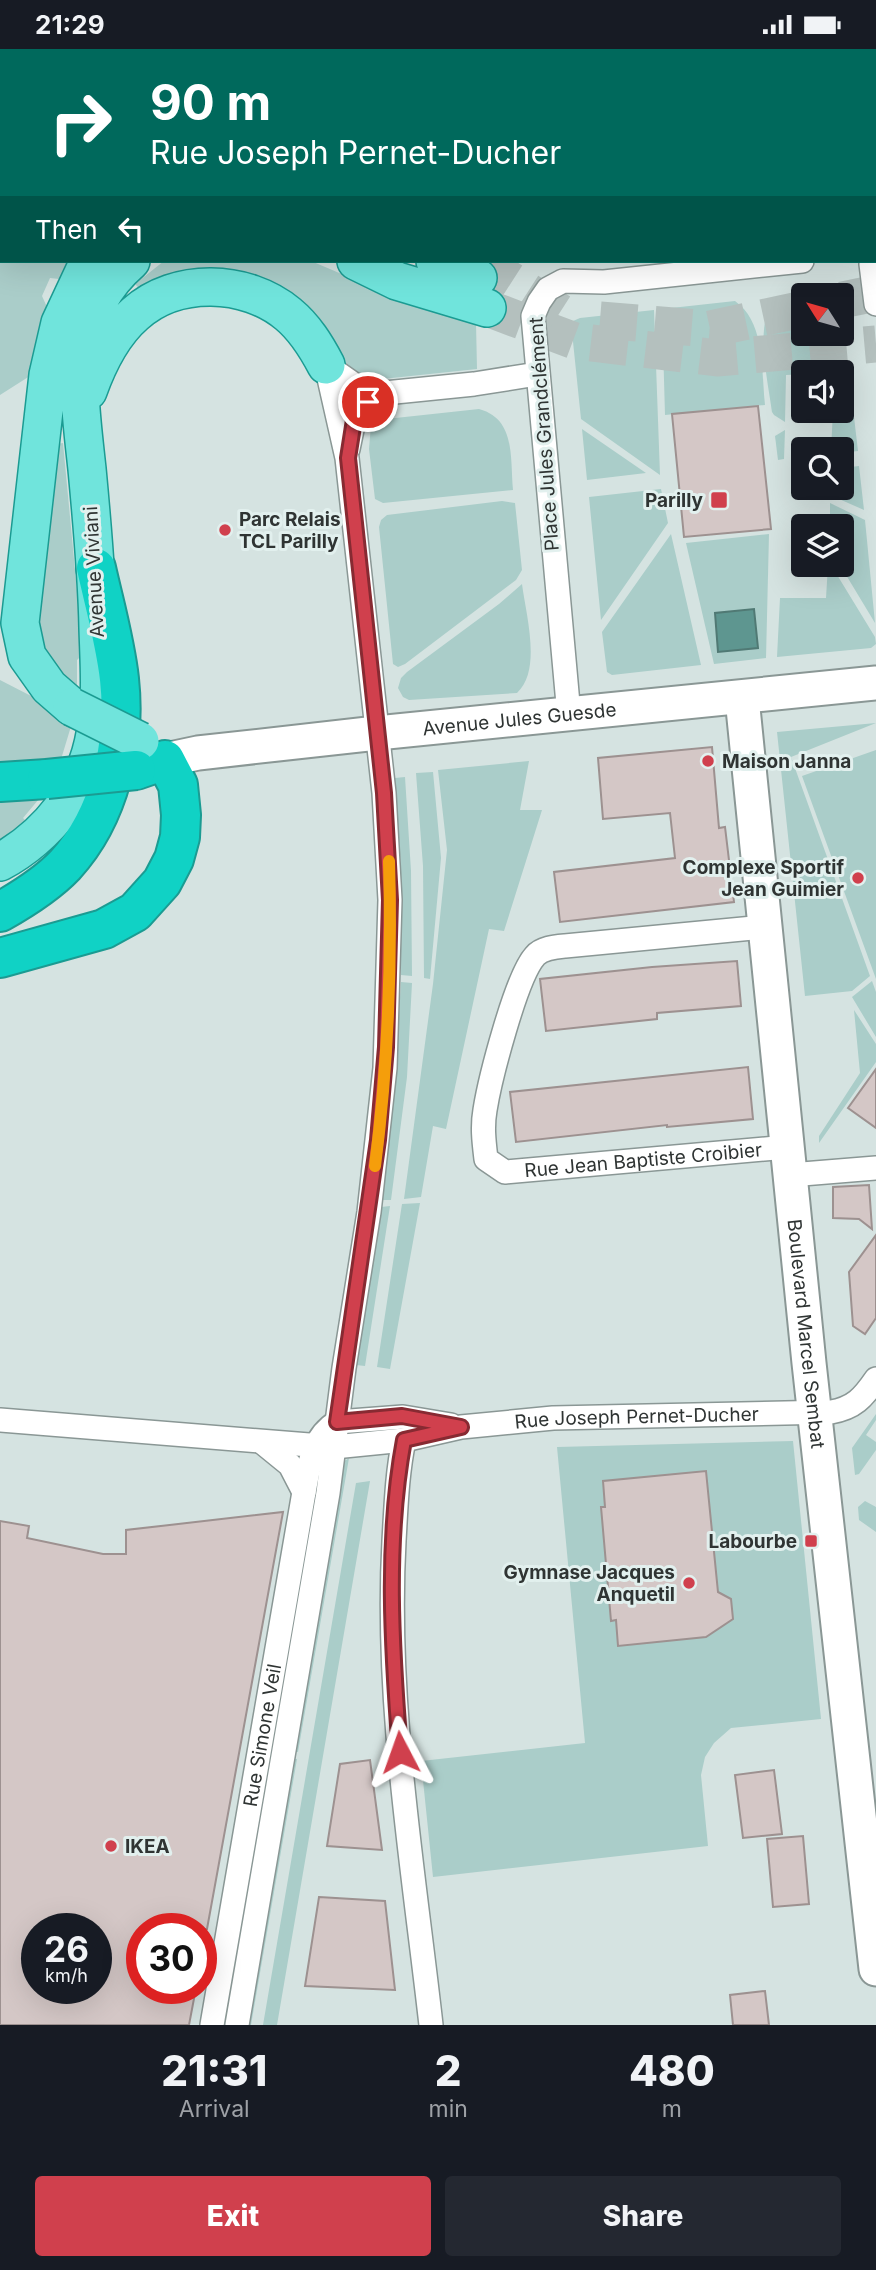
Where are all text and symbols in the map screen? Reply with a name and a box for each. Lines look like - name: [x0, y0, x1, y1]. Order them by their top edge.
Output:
- text: 21:29: [35, 9, 105, 40]
- text: 90 m: [150, 73, 271, 132]
- icon: right: [35, 77, 126, 168]
- text: Rue Joseph Pernet-Ducher: [150, 133, 561, 172]
- icon: left: [112, 210, 150, 248]
- text: Then: [35, 214, 98, 245]
- north arrow: [791, 283, 854, 347]
- map controls: [791, 283, 854, 577]
- street label: Place Jules Grandclément: [524, 316, 564, 552]
- button: sound: [791, 360, 854, 423]
- pin: [338, 372, 398, 432]
- icon: arrive: [349, 383, 387, 421]
- button: search: [791, 437, 854, 500]
- place label: Parilly: [645, 489, 704, 512]
- marker: Parilly: [709, 490, 729, 510]
- street label: Avenue Viviani: [79, 506, 109, 638]
- place label: Parc Relais TCL Parilly: [239, 508, 341, 553]
- button: layers: [791, 514, 854, 577]
- marker: Parc Relais TCL Parilly: [217, 522, 233, 538]
- street label: Avenue Jules Guesde: [421, 698, 617, 740]
- place label: Maison Janna: [722, 750, 851, 773]
- marker: Maison Janna: [700, 753, 716, 769]
- place label: Complexe Sportif Jean Guimier: [683, 856, 844, 901]
- marker: Complexe Sportif Jean Guimier: [850, 870, 866, 886]
- street label: Rue Jean Baptiste Croibier: [523, 1138, 763, 1182]
- street label: Boulevard Marcel Sembat: [783, 1218, 830, 1450]
- street label: Rue Joseph Pernet-Ducher: [514, 1402, 759, 1433]
- place label: Labourbe: [708, 1530, 797, 1553]
- marker: Labourbe: [803, 1533, 819, 1549]
- place label: Gymnase Jacques Anquetil: [504, 1561, 675, 1606]
- marker: Gymnase Jacques Anquetil: [681, 1575, 697, 1591]
- street label: Rue Simone Veil: [238, 1662, 286, 1809]
- position arrow: [363, 1715, 437, 1789]
- place label: IKEA: [125, 1835, 170, 1858]
- marker: IKEA: [103, 1838, 119, 1854]
- speed limit sign: 30: [126, 1913, 217, 2004]
- text: 26: [44, 1928, 89, 1970]
- text: km/h: [45, 1965, 88, 1986]
- text: 21:31: [161, 2045, 267, 2096]
- text: 2: [435, 2045, 462, 2096]
- text: 480: [629, 2045, 715, 2096]
- text: Arrival: [179, 2095, 250, 2123]
- text: min: [429, 2095, 468, 2123]
- text: m: [662, 2095, 682, 2123]
- button: Exit: [35, 2176, 431, 2256]
- button: Share: [445, 2176, 841, 2256]

